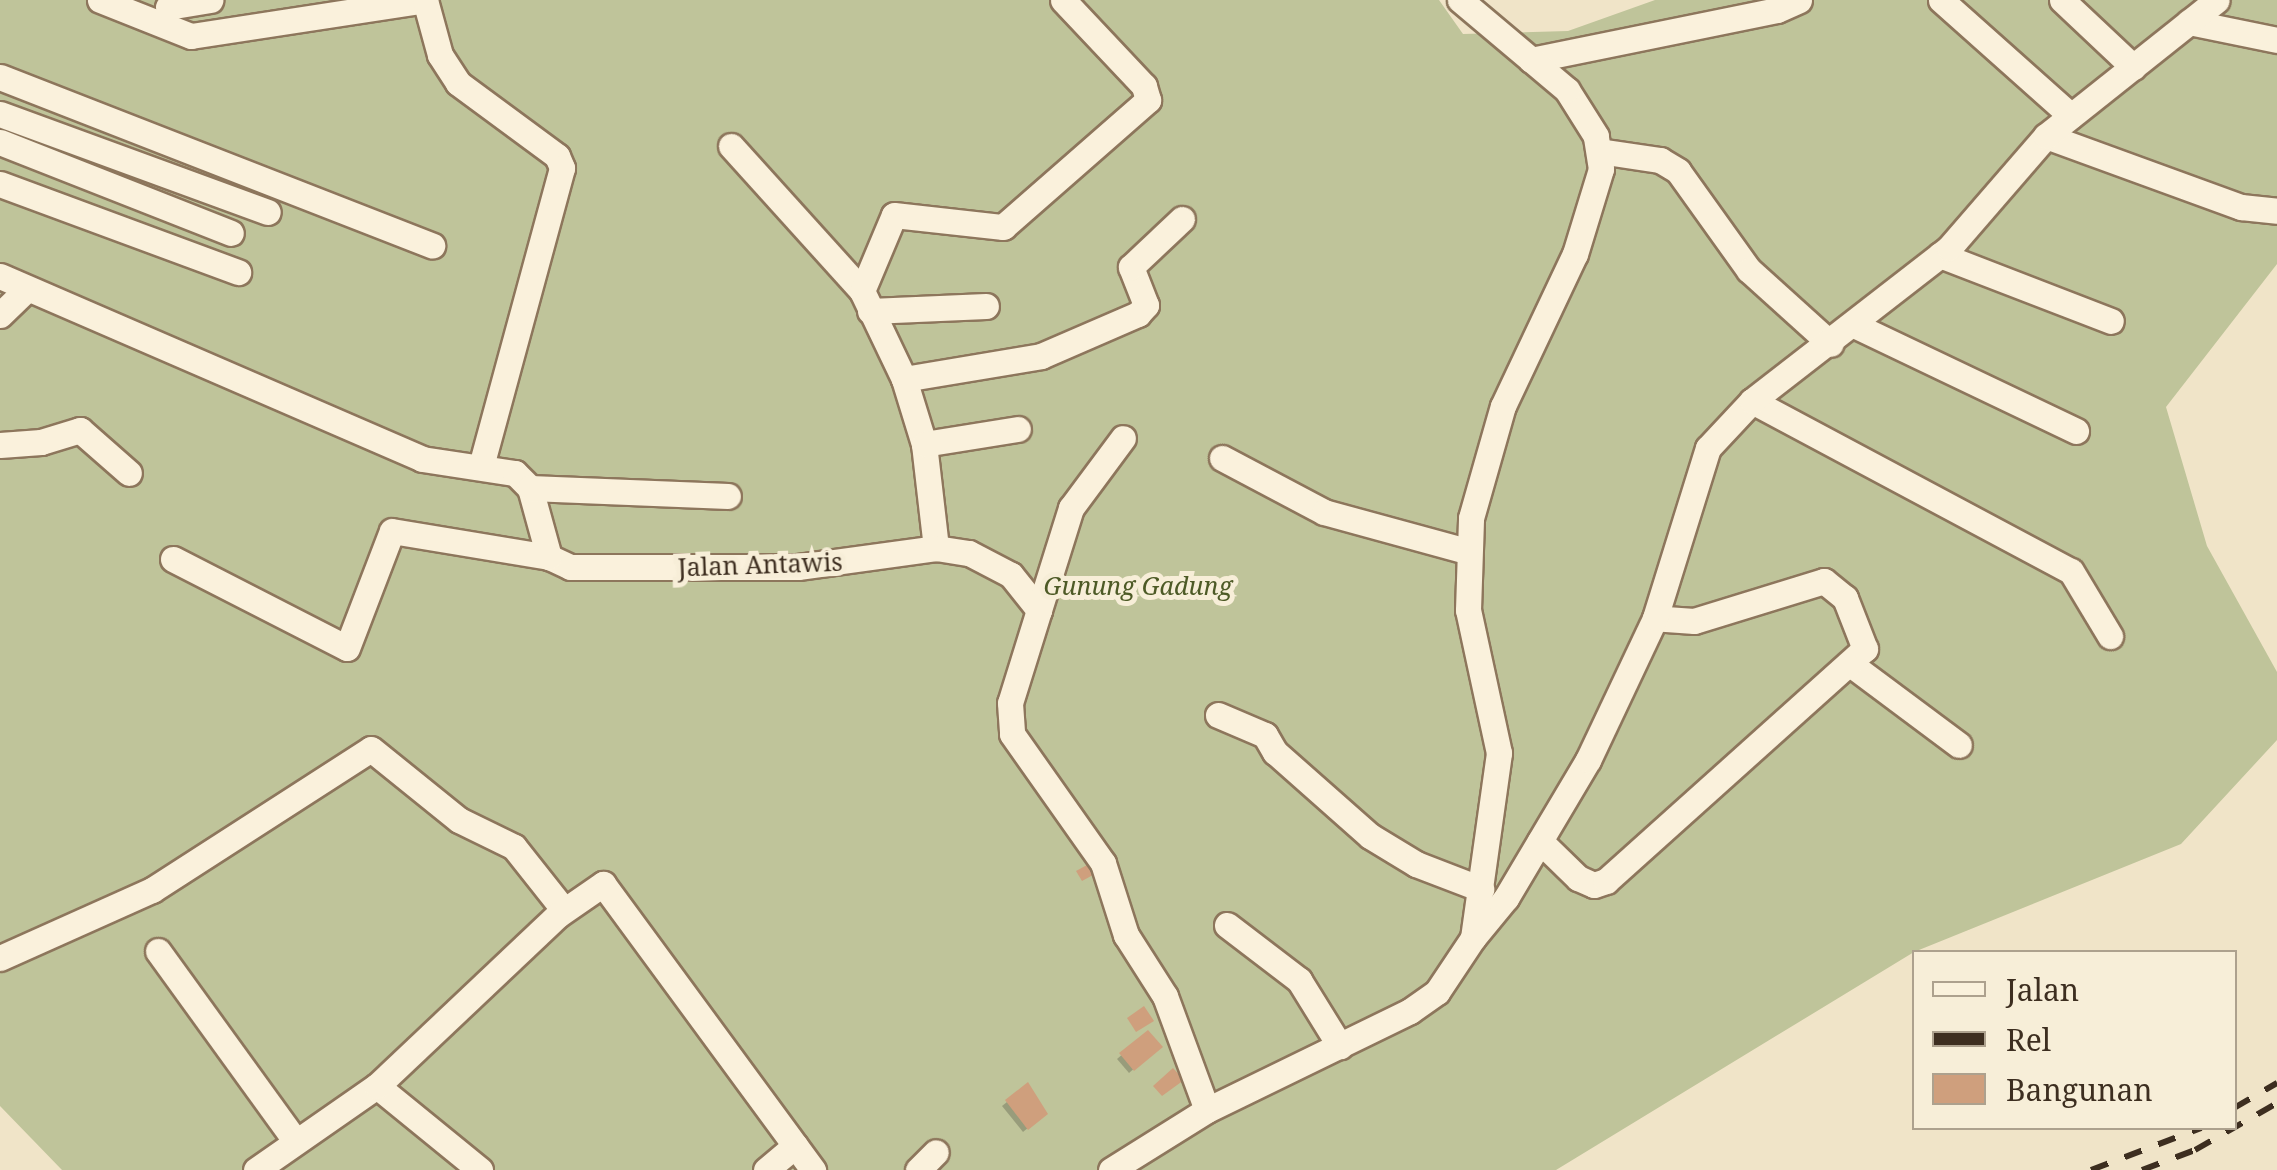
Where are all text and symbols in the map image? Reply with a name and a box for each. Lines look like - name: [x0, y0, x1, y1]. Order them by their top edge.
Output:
- street label: Jalan Antawis: [677, 546, 843, 582]
- park label: Gunung Gadung: [1044, 570, 1232, 600]
- legend: [1912, 950, 2237, 1130]
- text: Jalan: [2006, 969, 2079, 1010]
- text: Rel: [2006, 1019, 2051, 1060]
- text: Bangunan: [2006, 1069, 2153, 1110]

